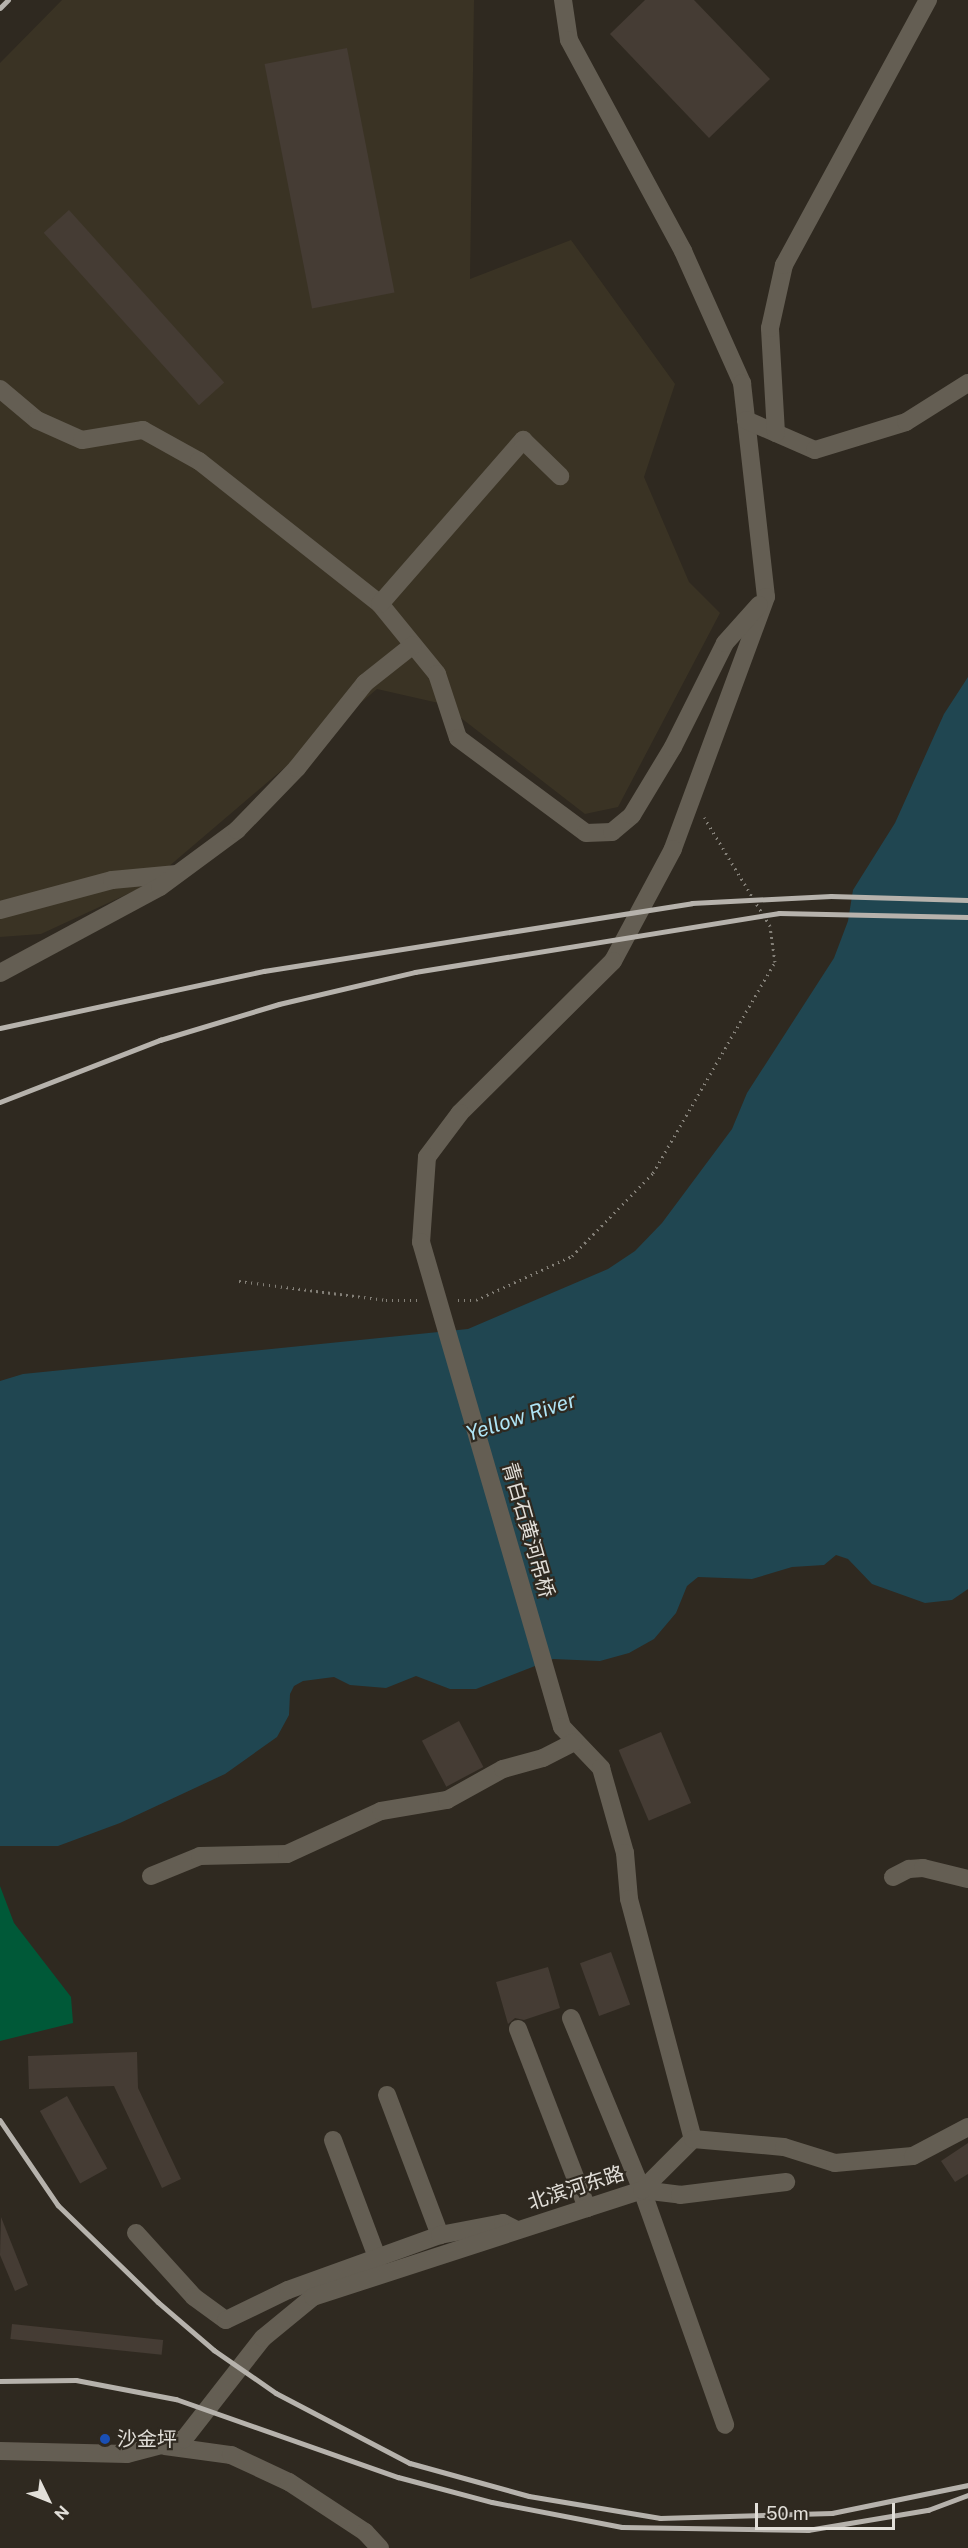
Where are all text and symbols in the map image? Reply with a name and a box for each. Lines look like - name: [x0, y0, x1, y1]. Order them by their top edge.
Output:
- water label: Yellow River: [463, 1387, 579, 1447]
- street label: 青白石黄河吊桥: [497, 1459, 559, 1601]
- street label: 北滨河东路: [525, 2161, 627, 2215]
- place label: 沙金坪: [117, 2427, 177, 2451]
- marker: 沙金坪: [98, 2432, 112, 2446]
- north arrow: [18, 2470, 78, 2530]
- scale bar: [758, 2491, 898, 2529]
- text: N: [50, 2502, 73, 2524]
- text: 50 m: [766, 2503, 809, 2524]

